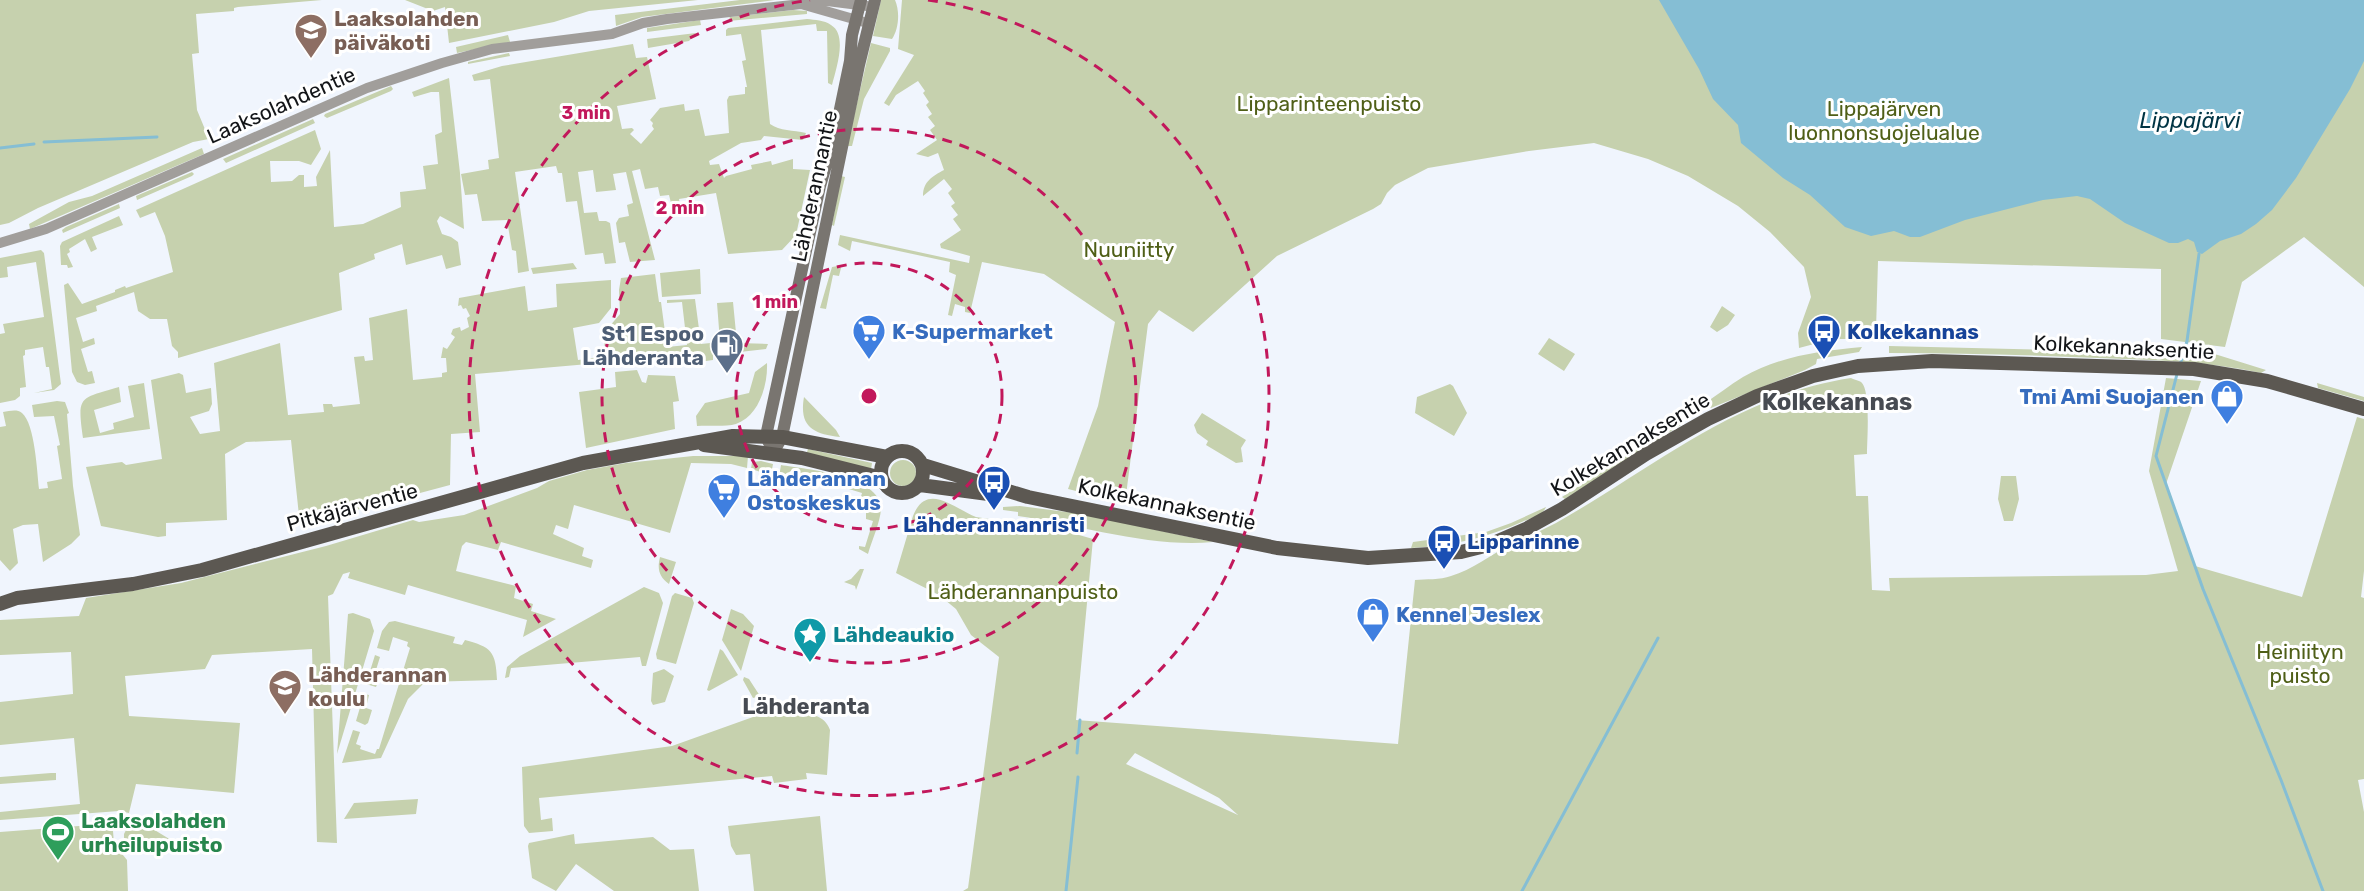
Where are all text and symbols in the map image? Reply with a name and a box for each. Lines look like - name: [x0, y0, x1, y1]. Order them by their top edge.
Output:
- place label: Laaksolahden päiväkoti: [334, 6, 479, 55]
- school or university icon: Laaksolahden päiväkoti: [293, 12, 329, 59]
- street label: Laaksolahdentie: [203, 61, 359, 149]
- park label: Lipparinteenpuisto: [1237, 91, 1421, 116]
- park label: Lippajärven luonnonsuojelualue: [1788, 96, 1980, 145]
- text: 3 min: [562, 102, 610, 124]
- water label: Lippajärvi: [2139, 107, 2241, 134]
- street label: Lähderannantie: [786, 108, 842, 264]
- text: 2 min: [656, 197, 704, 219]
- park label: Nuuniitty: [1084, 237, 1175, 262]
- text: 1 min: [752, 291, 798, 313]
- supermarket icon: K-Supermarket: [851, 313, 887, 360]
- bus stop icon: Kolkekannas: [1806, 313, 1842, 360]
- place label: K-Supermarket: [892, 319, 1053, 344]
- place label: Kolkekannas: [1847, 319, 1979, 344]
- place label: St1 Espoo Lähderanta: [582, 321, 704, 370]
- fuel station icon: St1 Espoo Lähderanta: [709, 327, 745, 374]
- street label: Kolkekannaksentie: [2033, 330, 2215, 364]
- shop icon: Tmi Ami Suojanen: [2209, 378, 2245, 425]
- place label: Tmi Ami Suojanen: [2019, 384, 2204, 409]
- centre of rings: [859, 386, 879, 406]
- street label: Kolkekannaksentie: [1546, 387, 1714, 501]
- district label: Kolkekannas: [1762, 388, 1912, 416]
- bus stop icon: Lähderannanristi: [976, 464, 1012, 511]
- place label: Lähderannan Ostoskeskus: [747, 466, 886, 515]
- supermarket icon: Lähderannan Ostoskeskus: [706, 472, 742, 519]
- street label: Kolkekannaksentie: [1076, 473, 1258, 535]
- street label: Pitkäjärventie: [284, 477, 420, 537]
- place label: Lähderannanristi: [903, 512, 1085, 537]
- bus stop icon: Lipparinne: [1426, 523, 1462, 570]
- place label: Lipparinne: [1467, 529, 1579, 554]
- park label: Lähderannanpuisto: [928, 579, 1118, 604]
- shop icon: Kennel Jeslex: [1355, 596, 1391, 643]
- place label: Kennel Jeslex: [1396, 602, 1541, 627]
- place icon: Lähdeaukio: [792, 616, 828, 663]
- place label: Lähdeaukio: [833, 622, 954, 647]
- park label: Heiniityn puisto: [2256, 639, 2344, 688]
- place label: Lähderannan koulu: [308, 662, 447, 711]
- school or university icon: Lähderannan koulu: [267, 668, 303, 715]
- district label: Lähderanta: [742, 693, 870, 720]
- place label: Laaksolahden urheilupuisto: [81, 808, 226, 857]
- sports icon: Laaksolahden urheilupuisto: [40, 814, 76, 861]

